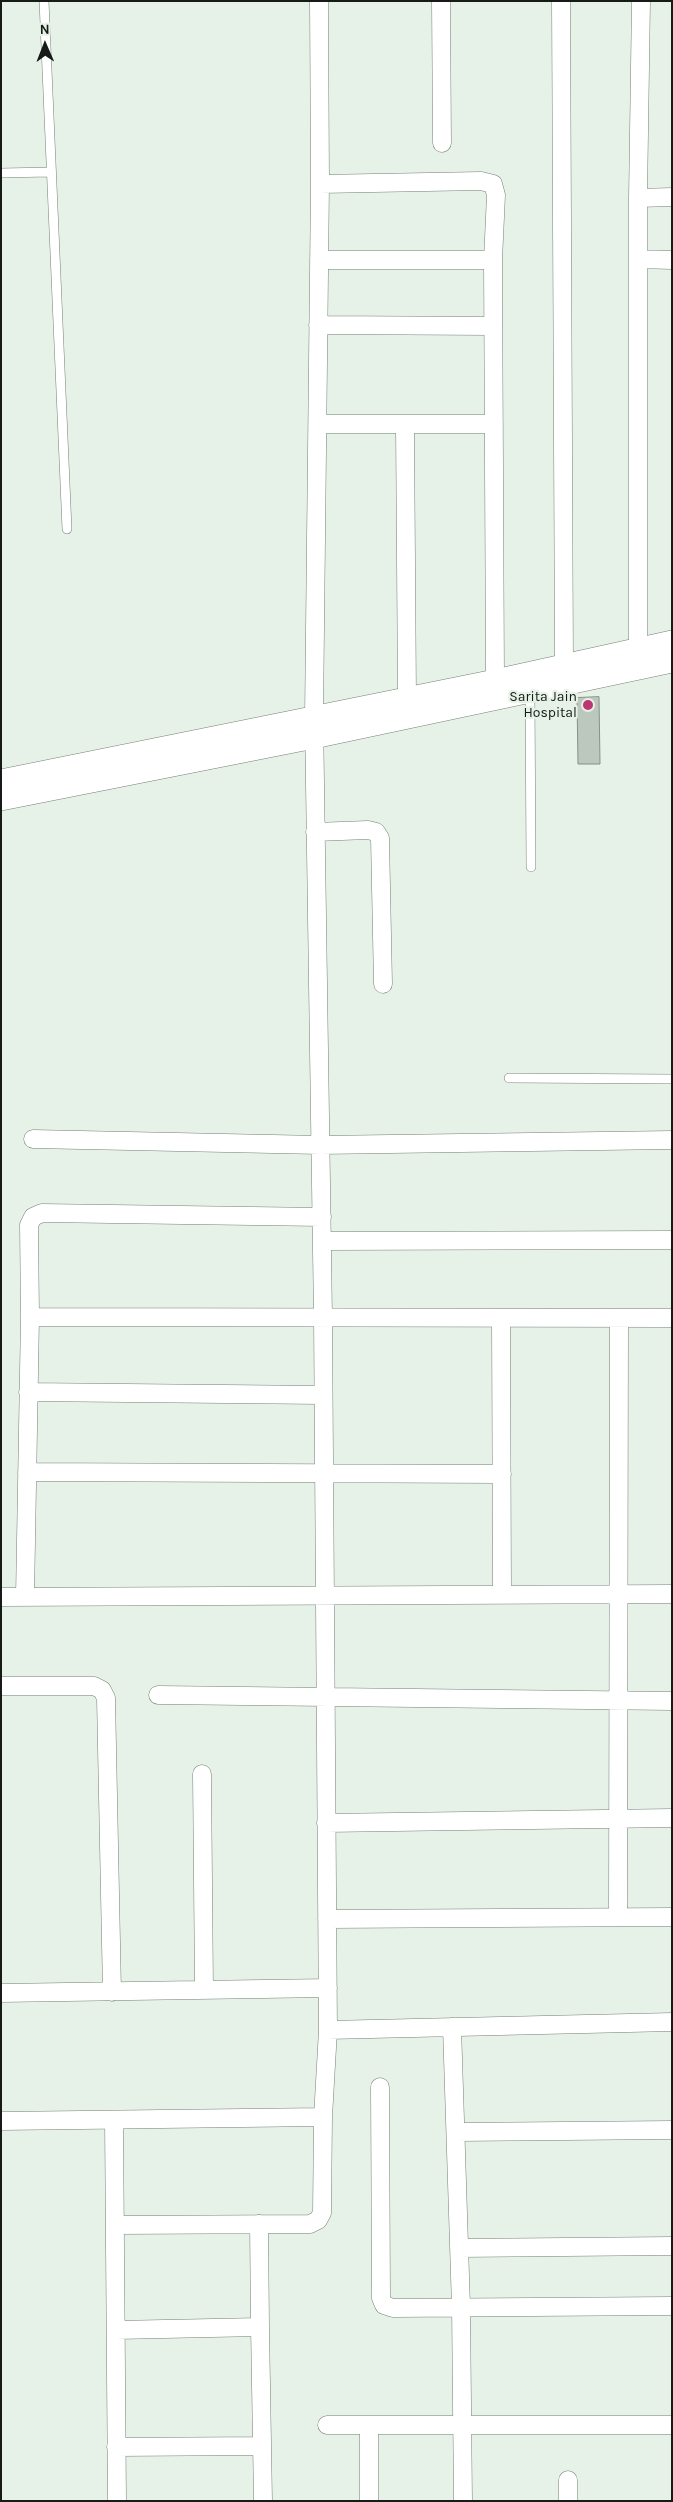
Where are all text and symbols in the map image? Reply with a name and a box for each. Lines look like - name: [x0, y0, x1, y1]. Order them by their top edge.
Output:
- north arrow: [20, 20, 70, 70]
- text: N: [40, 21, 50, 38]
- place label: Sarita Jain Hospital: [509, 689, 577, 722]
- marker: Sarita Jain Hospital: [581, 698, 595, 712]

